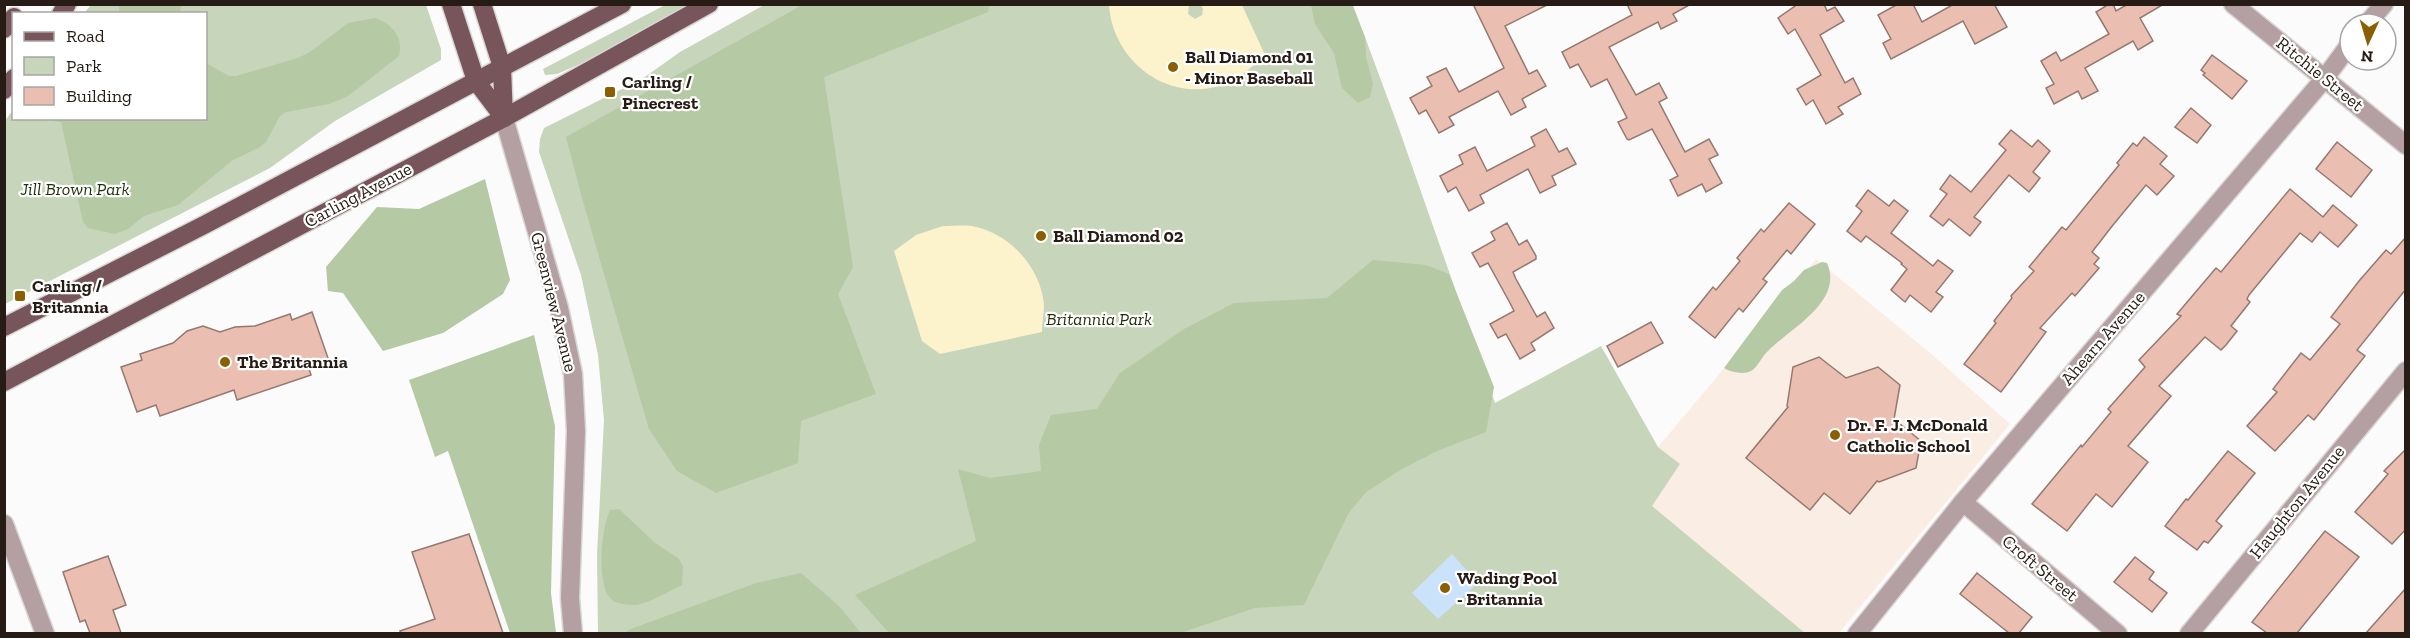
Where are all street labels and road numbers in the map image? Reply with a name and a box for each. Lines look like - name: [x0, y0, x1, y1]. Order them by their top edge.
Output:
- street label: Ritchie Street: [2272, 32, 2368, 116]
- street label: Carling Avenue: [301, 158, 415, 232]
- street label: Greenview Avenue: [526, 230, 582, 374]
- street label: Ahearn Avenue: [2056, 287, 2150, 389]
- street label: Haughton Avenue: [2245, 441, 2349, 563]
- street label: Croft Street: [1998, 530, 2083, 606]

